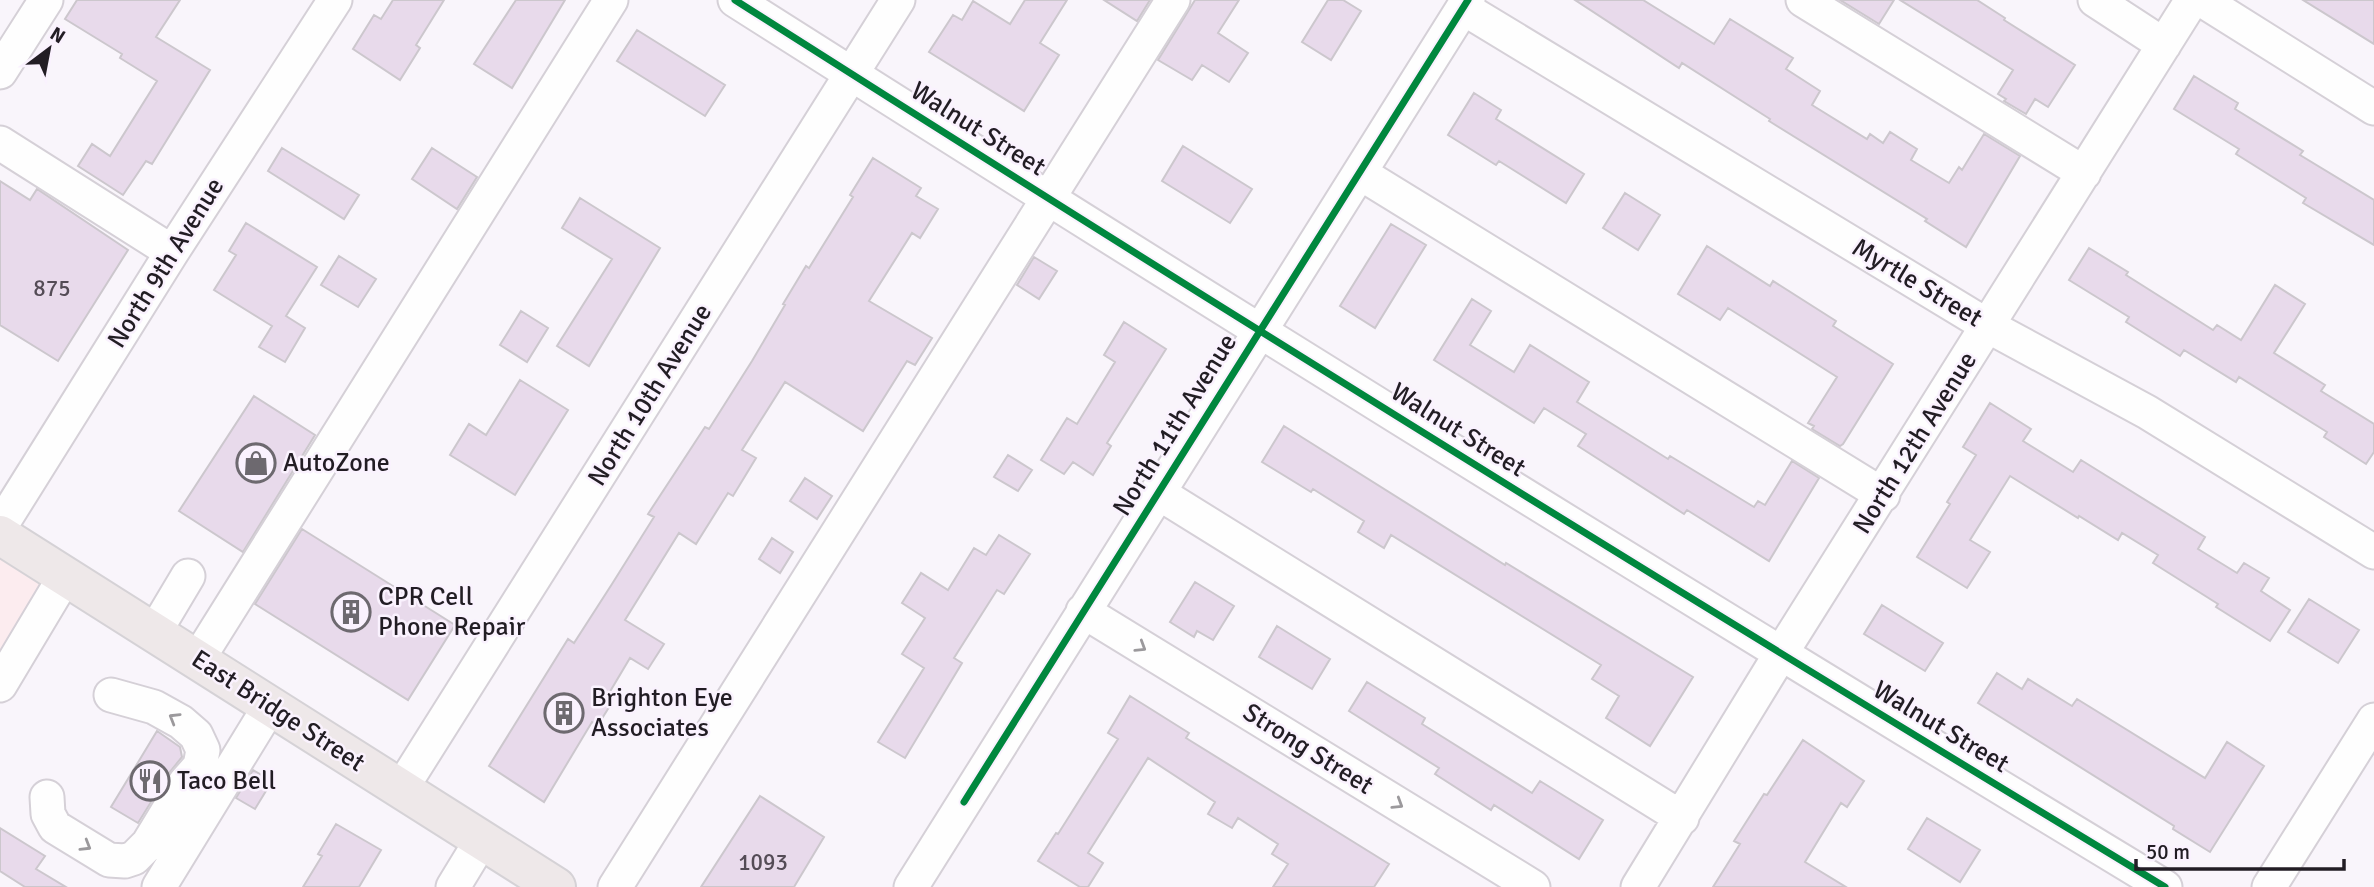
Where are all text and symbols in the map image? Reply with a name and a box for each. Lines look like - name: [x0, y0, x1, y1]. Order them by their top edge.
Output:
- north arrow: [14, 14, 84, 84]
- text: N: [46, 22, 69, 49]
- street label: Walnut Street: [905, 75, 1051, 183]
- street label: North 9th Avenue: [101, 172, 231, 354]
- street label: Myrtle Street: [1846, 232, 1988, 334]
- house number: 875: [33, 274, 71, 303]
- street label: North 10th Avenue: [581, 298, 719, 492]
- street label: North 11th Avenue: [1106, 328, 1244, 522]
- street label: North 12th Avenue: [1846, 346, 1984, 540]
- street label: Walnut Street: [1385, 376, 1531, 484]
- shop icon: AutoZone: [235, 442, 277, 484]
- place label: AutoZone: [283, 447, 390, 479]
- place label: CPR Cell Phone Repair: [378, 581, 526, 643]
- building icon: CPR Cell Phone Repair: [330, 591, 372, 633]
- one-way arrow: [1134, 639, 1147, 652]
- street label: East Bridge Street: [185, 643, 371, 779]
- street label: Walnut Street: [1867, 674, 2015, 780]
- place label: Brighton Eye Associates: [591, 682, 733, 744]
- building icon: Brighton Eye Associates: [543, 692, 585, 734]
- street label: Strong Street: [1237, 696, 1379, 802]
- one-way arrow: [168, 714, 181, 727]
- restaurant icon: Taco Bell: [129, 760, 171, 802]
- place label: Taco Bell: [177, 765, 276, 797]
- one-way arrow: [1390, 796, 1403, 809]
- scale bar: [2136, 828, 2344, 872]
- one-way arrow: [79, 838, 92, 851]
- text: 50 m: [2146, 839, 2190, 865]
- house number: 1093: [738, 848, 788, 877]

